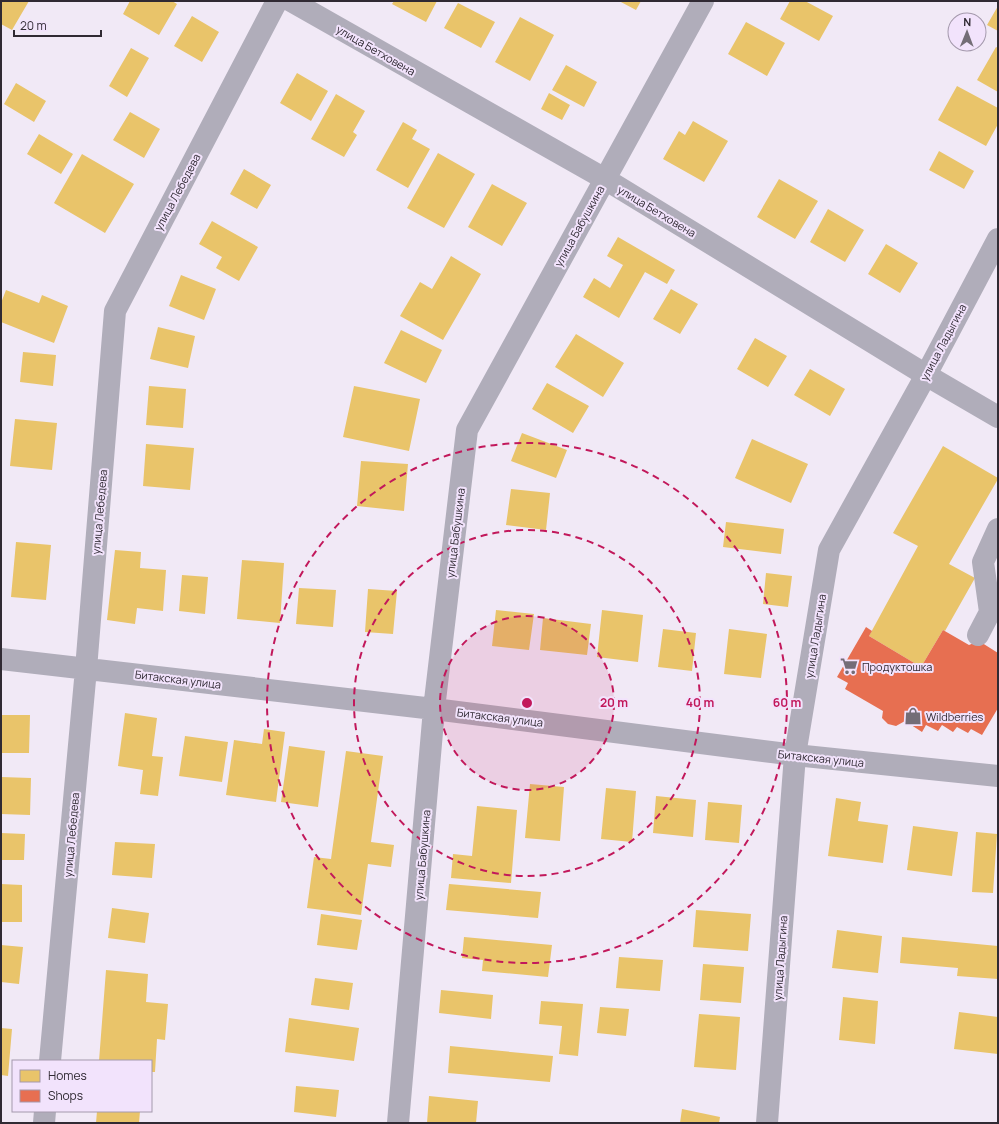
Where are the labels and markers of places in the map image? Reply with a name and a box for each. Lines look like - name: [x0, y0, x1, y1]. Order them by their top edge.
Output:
- supermarket icon: Продуктошка: [839, 656, 859, 676]
- place label: Продуктошка: [862, 659, 932, 674]
- centre of rings: [520, 696, 534, 710]
- shop icon: Wildberries: [903, 706, 923, 726]
- place label: Wildberries: [926, 709, 984, 724]

